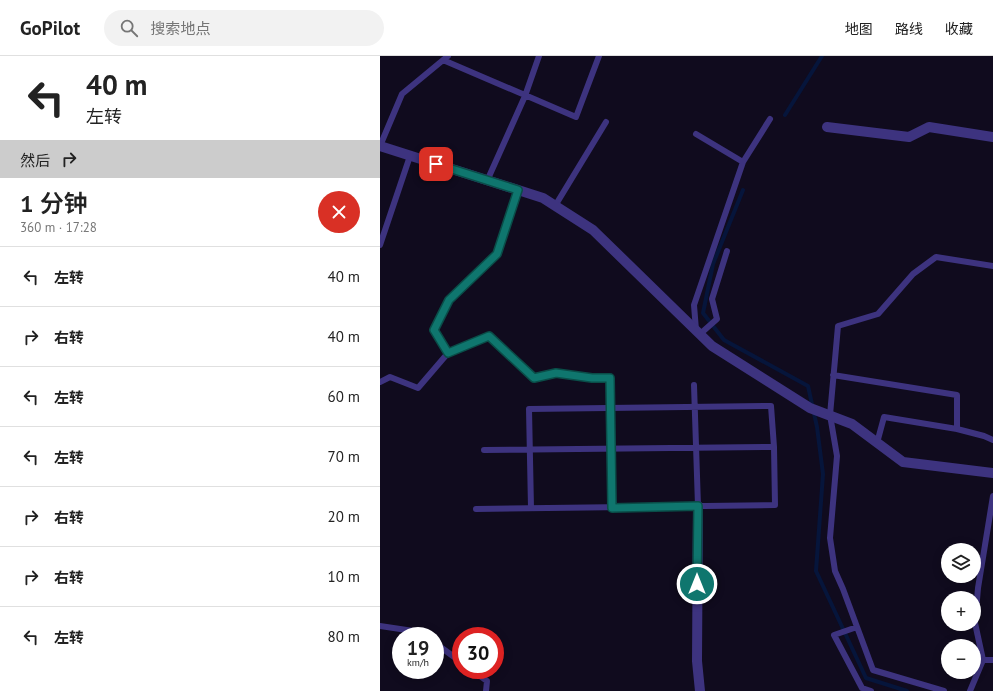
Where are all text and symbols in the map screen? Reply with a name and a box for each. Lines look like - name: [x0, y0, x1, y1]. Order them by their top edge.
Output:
- search box: [104, 10, 384, 46]
- text: GoPilot: [20, 16, 80, 40]
- icon: search: [118, 17, 140, 39]
- text: 搜索地点: [150, 19, 210, 38]
- text: 地图: [845, 20, 873, 38]
- text: 路线: [895, 20, 923, 38]
- text: 收藏: [945, 20, 973, 38]
- text: 40 m: [86, 66, 147, 103]
- icon: left: [20, 72, 72, 124]
- text: 左转: [86, 105, 122, 128]
- pin: [419, 147, 453, 181]
- icon: right: [58, 148, 80, 170]
- text: 然后: [20, 151, 50, 170]
- icon: arrive: [425, 153, 447, 175]
- text: 1 分钟: [20, 188, 88, 219]
- button: close: [318, 191, 360, 233]
- text: 360 m · 17:28: [20, 219, 97, 236]
- icon: left: [20, 266, 42, 288]
- text: 40 m: [327, 267, 360, 286]
- text: 左转: [54, 268, 84, 287]
- icon: right: [20, 326, 42, 348]
- text: 40 m: [327, 327, 360, 346]
- text: 右转: [54, 328, 84, 347]
- icon: left: [20, 386, 42, 408]
- text: 60 m: [327, 387, 360, 406]
- text: 左转: [54, 388, 84, 407]
- icon: left: [20, 446, 42, 468]
- text: 70 m: [327, 447, 360, 466]
- text: 左转: [54, 448, 84, 467]
- icon: right: [20, 506, 42, 528]
- text: 20 m: [327, 507, 360, 526]
- text: 右转: [54, 508, 84, 527]
- map controls: [941, 543, 981, 679]
- button: layers: [941, 543, 981, 583]
- position arrow: [676, 563, 718, 605]
- icon: right: [20, 566, 42, 588]
- text: 10 m: [327, 567, 360, 586]
- text: 右转: [54, 568, 84, 587]
- button: +: [941, 591, 981, 631]
- icon: left: [20, 626, 42, 648]
- text: 80 m: [327, 627, 360, 646]
- speed limit sign: 30: [452, 627, 504, 679]
- text: 左转: [54, 628, 84, 647]
- text: 19: [407, 635, 429, 661]
- button: −: [941, 639, 981, 679]
- text: km/h: [407, 656, 429, 669]

